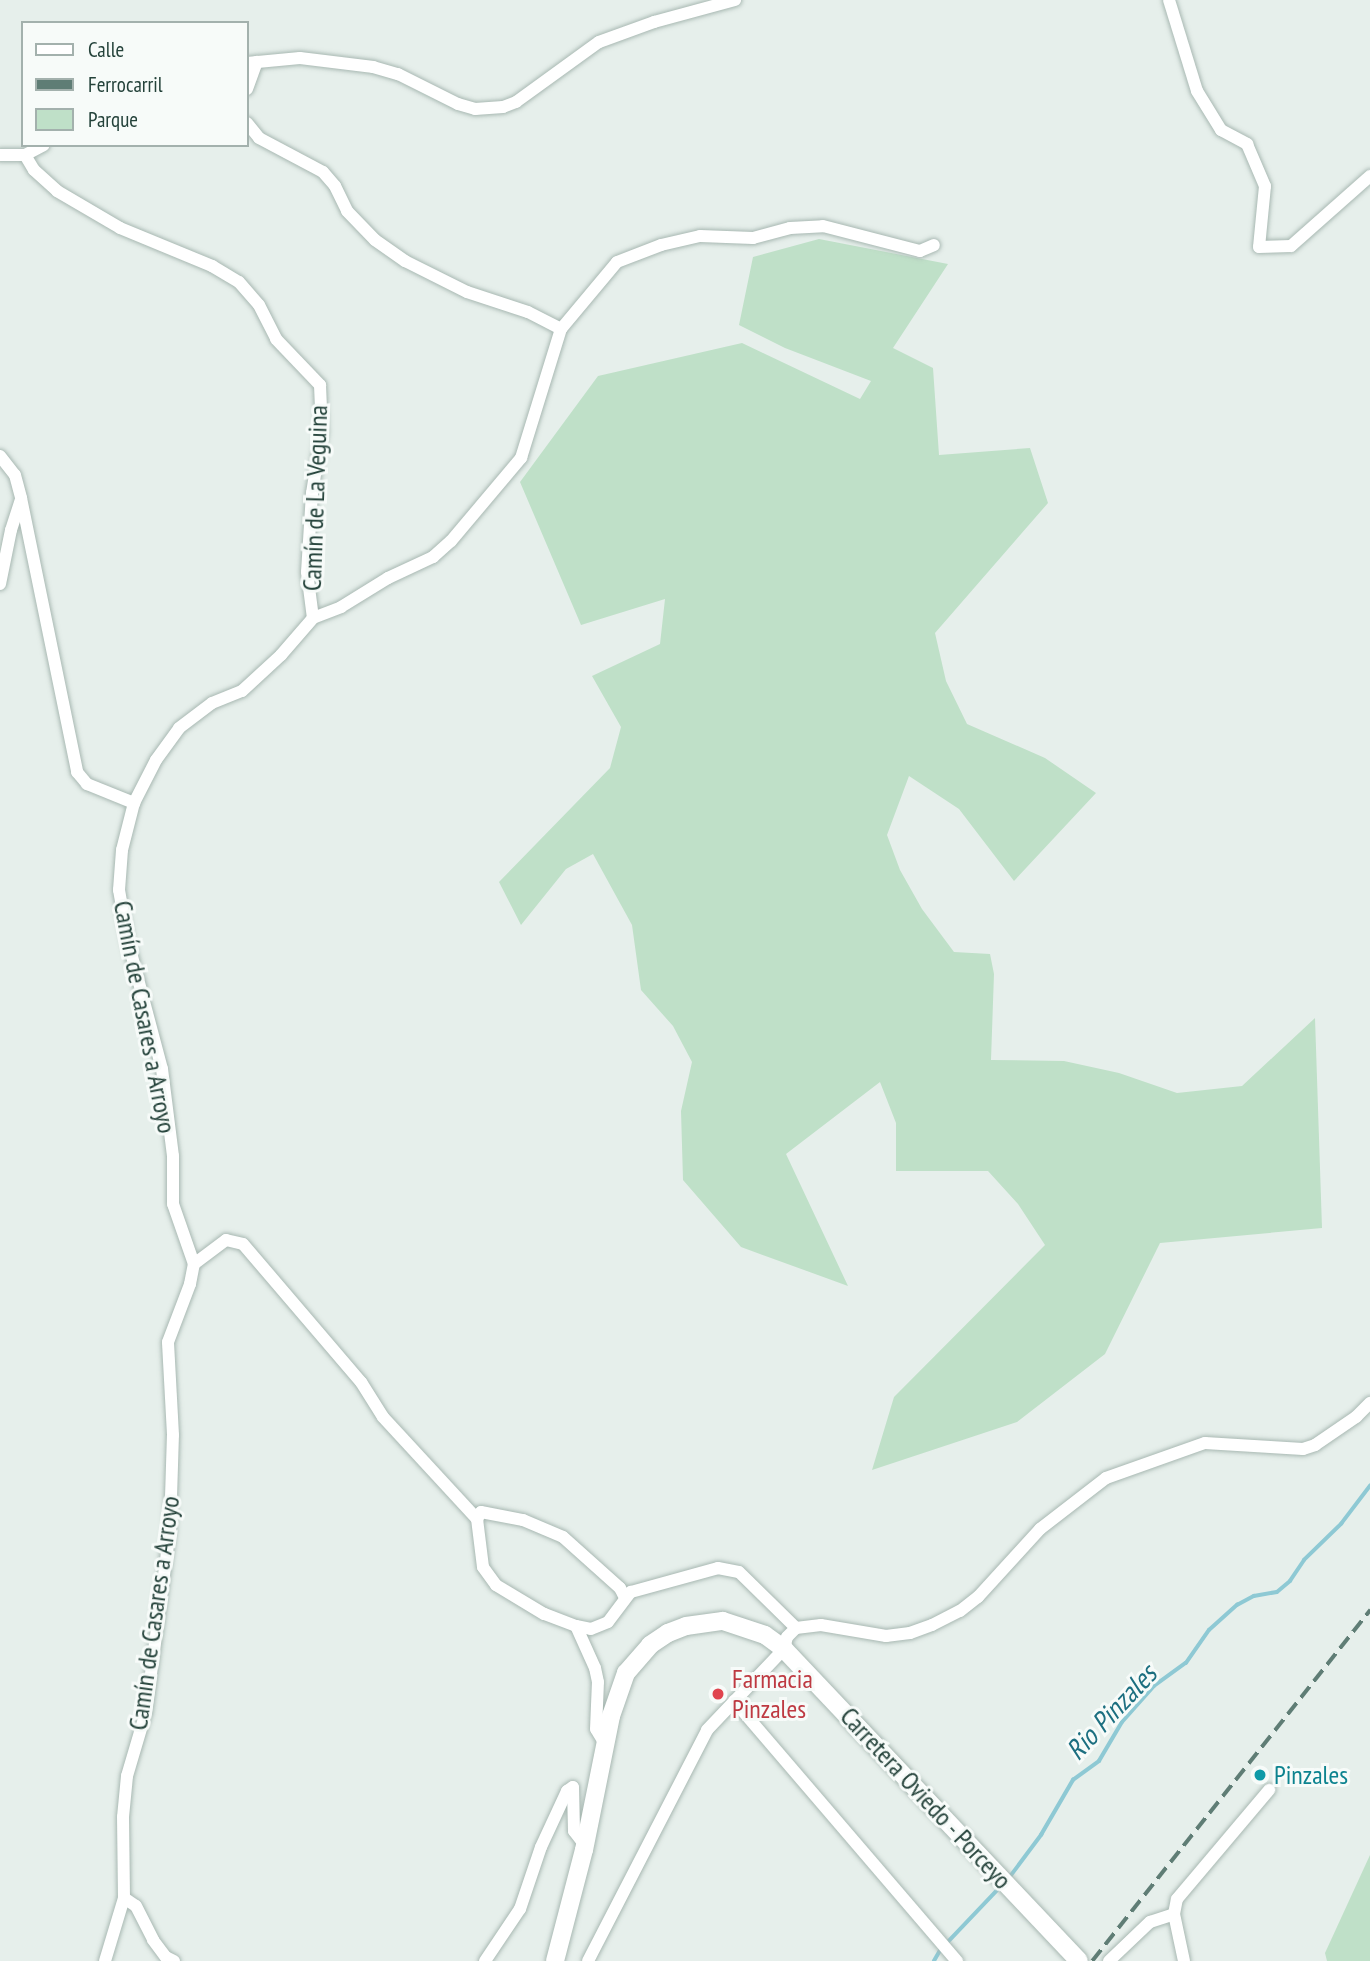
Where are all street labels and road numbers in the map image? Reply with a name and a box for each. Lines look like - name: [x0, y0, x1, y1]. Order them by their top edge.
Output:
- street label: Camín de La Veguina: [296, 404, 334, 592]
- street label: Camín de Casares a Arroyo: [107, 898, 183, 1136]
- street label: Camín de Casares a Arroyo: [122, 1494, 186, 1732]
- street label: Carretera Oviedo - Porceyo: [833, 1700, 1019, 1896]

